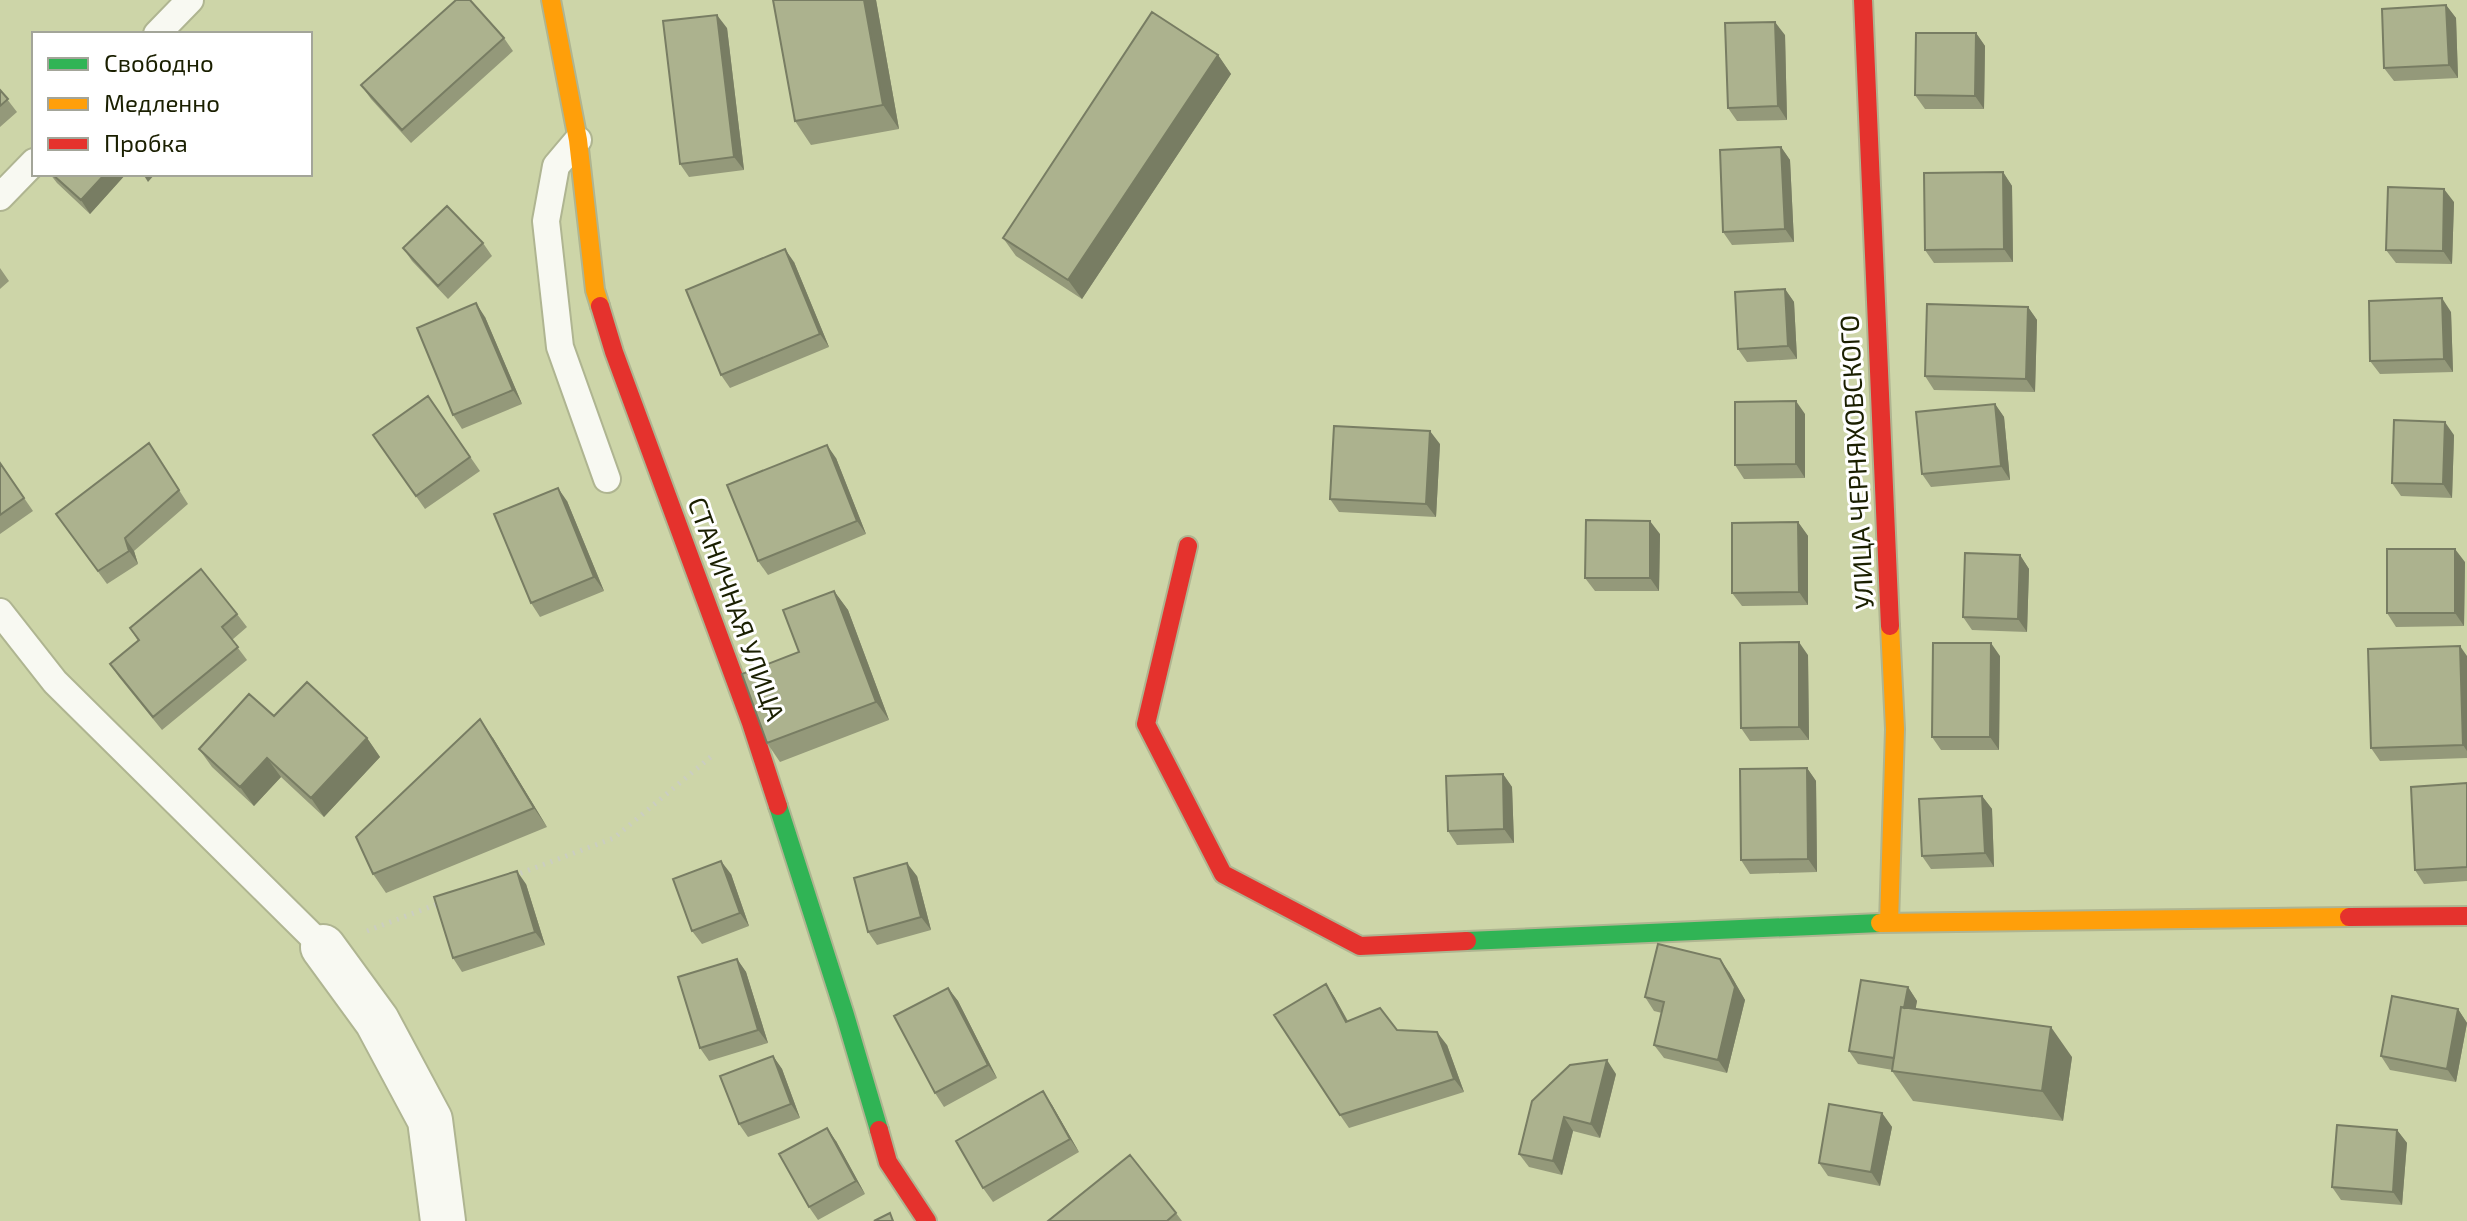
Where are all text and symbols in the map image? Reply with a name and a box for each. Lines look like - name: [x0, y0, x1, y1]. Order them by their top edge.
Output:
- legend: [32, 32, 312, 176]
- text: Свободно: [104, 48, 214, 77]
- text: Медленно: [104, 88, 220, 117]
- text: Пробка: [104, 128, 188, 157]
- street label: УЛИЦА ЧЕРНЯХОВСКОГО: [1832, 314, 1879, 610]
- street label: СТАНИЧНАЯ УЛИЦА: [683, 493, 792, 724]

